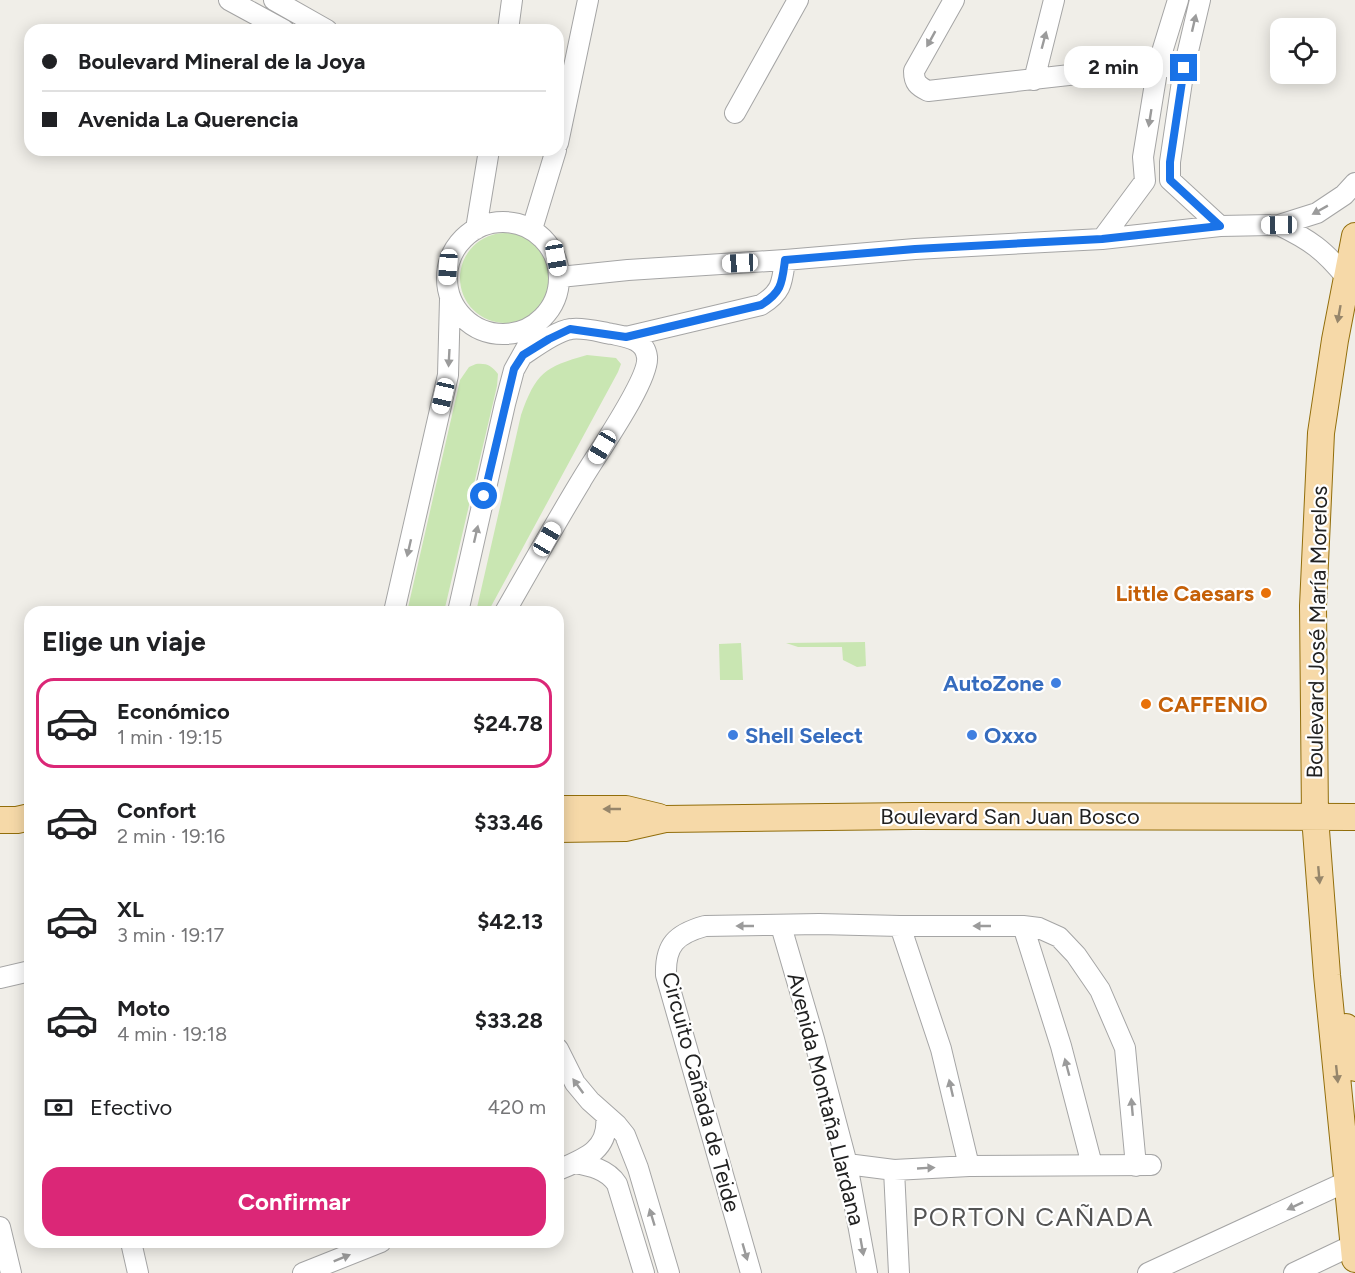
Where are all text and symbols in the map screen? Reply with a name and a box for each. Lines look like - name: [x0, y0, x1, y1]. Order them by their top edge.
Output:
- one-way arrow: [1189, 14, 1199, 32]
- map controls: [1270, 18, 1336, 84]
- button: locate: [1270, 18, 1336, 84]
- one-way arrow: [926, 31, 936, 48]
- one-way arrow: [1040, 31, 1049, 49]
- callout: 2 min: [1064, 47, 1163, 89]
- text: Boulevard Mineral de la Joya: [78, 48, 366, 75]
- route end: [1170, 54, 1197, 81]
- text: 2 min: [1088, 55, 1139, 79]
- text: Avenida La Querencia: [78, 106, 299, 133]
- one-way arrow: [1145, 109, 1154, 128]
- one-way arrow: [1311, 205, 1328, 215]
- car: [1261, 216, 1297, 234]
- car: [544, 239, 568, 277]
- car: [438, 248, 458, 286]
- car: [722, 253, 758, 273]
- one-way arrow: [1334, 305, 1343, 324]
- one-way arrow: [444, 348, 453, 367]
- car: [430, 376, 456, 416]
- car: [585, 427, 619, 467]
- route start: [470, 482, 497, 509]
- street label: Boulevard José María Morelos: [1301, 485, 1333, 779]
- car: [530, 519, 564, 559]
- one-way arrow: [471, 525, 481, 544]
- one-way arrow: [404, 539, 413, 558]
- place label: Little Caesars: [1115, 580, 1254, 607]
- marker: Little Caesars: [1259, 586, 1273, 600]
- text: Elige un viaje: [42, 625, 206, 658]
- place label: AutoZone: [943, 670, 1044, 697]
- marker: AutoZone: [1049, 676, 1063, 690]
- place label: CAFFENIO: [1158, 691, 1268, 718]
- icon: car: [45, 696, 99, 750]
- marker: CAFFENIO: [1139, 697, 1153, 711]
- text: Económico: [117, 698, 230, 725]
- text: $24.78: [473, 710, 543, 737]
- place label: Shell Select: [745, 722, 863, 749]
- place label: Oxxo: [984, 722, 1038, 749]
- text: 1 min · 19:15: [117, 725, 222, 749]
- marker: Shell Select: [726, 728, 740, 742]
- marker: Oxxo: [965, 728, 979, 742]
- icon: car: [45, 795, 99, 849]
- text: Confort: [117, 797, 197, 824]
- street label: Boulevard San Juan Bosco: [880, 803, 1140, 830]
- one-way arrow: [603, 804, 622, 814]
- text: $33.46: [474, 809, 543, 836]
- text: 2 min · 19:16: [117, 824, 225, 848]
- one-way arrow: [1314, 866, 1324, 885]
- icon: car: [45, 894, 99, 948]
- text: XL: [117, 896, 144, 923]
- text: $42.13: [477, 908, 543, 935]
- one-way arrow: [735, 921, 754, 931]
- one-way arrow: [972, 921, 991, 931]
- text: 3 min · 19:17: [117, 923, 224, 947]
- street label: Circuito Cañada de Teide: [656, 969, 746, 1215]
- street label: Avenida Montaña Llardana: [782, 970, 870, 1228]
- icon: car: [45, 993, 99, 1047]
- text: Moto: [117, 995, 170, 1022]
- text: $33.28: [475, 1007, 543, 1034]
- text: 4 min · 19:18: [117, 1022, 227, 1046]
- one-way arrow: [1062, 1058, 1071, 1076]
- one-way arrow: [1332, 1064, 1342, 1083]
- one-way arrow: [572, 1078, 584, 1094]
- one-way arrow: [945, 1079, 955, 1098]
- icon: cash: [42, 1091, 75, 1124]
- text: Efectivo: [90, 1094, 172, 1121]
- text: 420 m: [488, 1095, 546, 1119]
- one-way arrow: [1127, 1098, 1137, 1117]
- one-way arrow: [916, 1164, 935, 1173]
- button: Confirmar: [42, 1167, 546, 1236]
- district label: PORTON CAÑADA: [912, 1201, 1154, 1233]
- one-way arrow: [1286, 1201, 1304, 1211]
- one-way arrow: [647, 1208, 656, 1226]
- one-way arrow: [858, 1237, 867, 1256]
- one-way arrow: [741, 1243, 750, 1261]
- one-way arrow: [333, 1252, 351, 1262]

